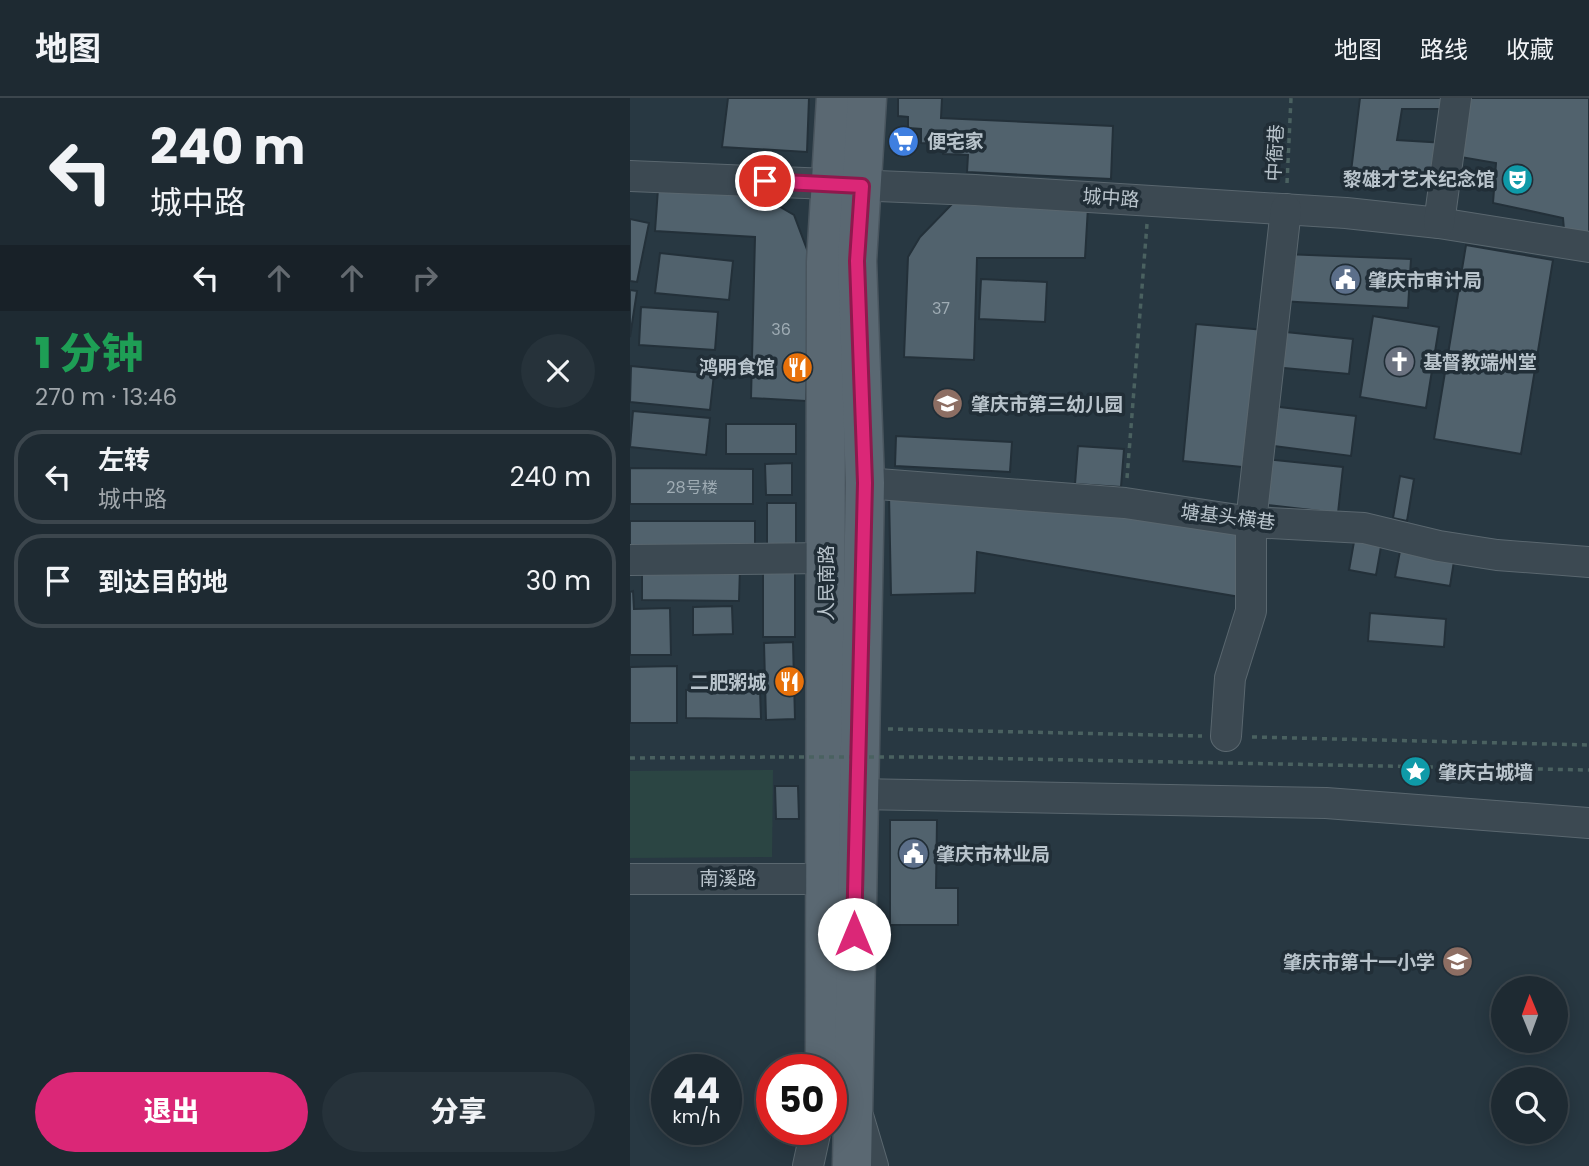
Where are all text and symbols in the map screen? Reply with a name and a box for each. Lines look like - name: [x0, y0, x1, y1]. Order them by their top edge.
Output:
- text: 地图: [35, 25, 101, 72]
- text: 地图: [1334, 33, 1382, 66]
- text: 路线: [1420, 33, 1468, 66]
- text: 收藏: [1506, 33, 1554, 66]
- text: 240 m: [150, 113, 305, 181]
- supermarket icon: 便宅家: [887, 124, 921, 158]
- street label: 中衙巷: [1260, 124, 1290, 182]
- icon: left: [35, 126, 126, 217]
- place label: 便宅家: [927, 128, 984, 155]
- pin: [735, 151, 795, 211]
- icon: arrive: [746, 162, 784, 200]
- theatre icon: 黎雄才艺术纪念馆: [1501, 162, 1535, 196]
- place label: 黎雄才艺术纪念馆: [1343, 166, 1495, 193]
- text: 城中路: [150, 180, 246, 225]
- street label: 城中路: [1082, 183, 1140, 213]
- icon: left: [187, 259, 225, 297]
- icon: ahead: [260, 259, 298, 297]
- icon: ahead: [333, 259, 371, 297]
- icon: right: [406, 259, 444, 297]
- public building icon: 肇庆市审计局: [1328, 263, 1362, 297]
- place label: 肇庆市审计局: [1368, 267, 1482, 294]
- house number: 37: [932, 297, 950, 320]
- house number: 36: [771, 318, 791, 341]
- text: 1 分钟: [35, 324, 143, 383]
- button: close: [521, 334, 595, 408]
- church icon: 基督教端州堂: [1383, 345, 1417, 379]
- place label: 基督教端州堂: [1423, 349, 1537, 376]
- restaurant icon: 鸿明食馆: [781, 350, 815, 384]
- place label: 鸿明食馆: [699, 354, 775, 381]
- text: 270 m · 13:46: [35, 381, 177, 413]
- school or university icon: 肇庆市第三幼儿园: [931, 387, 965, 421]
- place label: 肇庆市第三幼儿园: [971, 391, 1123, 418]
- text: 左转: [98, 442, 150, 478]
- icon: left: [39, 458, 77, 496]
- text: 240 m: [510, 459, 591, 495]
- house number: 28号楼: [666, 476, 718, 499]
- text: 城中路: [98, 483, 167, 515]
- street label: 塘基头横巷: [1179, 498, 1277, 536]
- street label: 人民南路: [813, 545, 840, 621]
- icon: arrive: [39, 562, 77, 600]
- text: 30 m: [526, 563, 591, 599]
- text: 到达目的地: [98, 564, 228, 600]
- restaurant icon: 二肥粥城: [772, 665, 806, 699]
- place label: 二肥粥城: [690, 669, 766, 696]
- place icon: 肇庆古城墙: [1398, 755, 1432, 789]
- place label: 肇庆古城墙: [1438, 759, 1533, 786]
- public building icon: 肇庆市林业局: [896, 837, 930, 871]
- place label: 肇庆市林业局: [936, 841, 1050, 868]
- street label: 南溪路: [699, 865, 757, 892]
- position arrow: [817, 897, 891, 971]
- school or university icon: 肇庆市第十一小学: [1441, 945, 1475, 979]
- place label: 肇庆市第十一小学: [1283, 949, 1435, 976]
- north arrow: [1491, 976, 1568, 1054]
- map controls: [1491, 976, 1568, 1144]
- speed limit sign: 50: [756, 1054, 847, 1145]
- text: 44: [673, 1066, 720, 1115]
- button: search: [1491, 1067, 1568, 1144]
- button: 退出: [35, 1072, 308, 1152]
- button: 分享: [322, 1072, 595, 1152]
- text: km/h: [673, 1104, 720, 1129]

